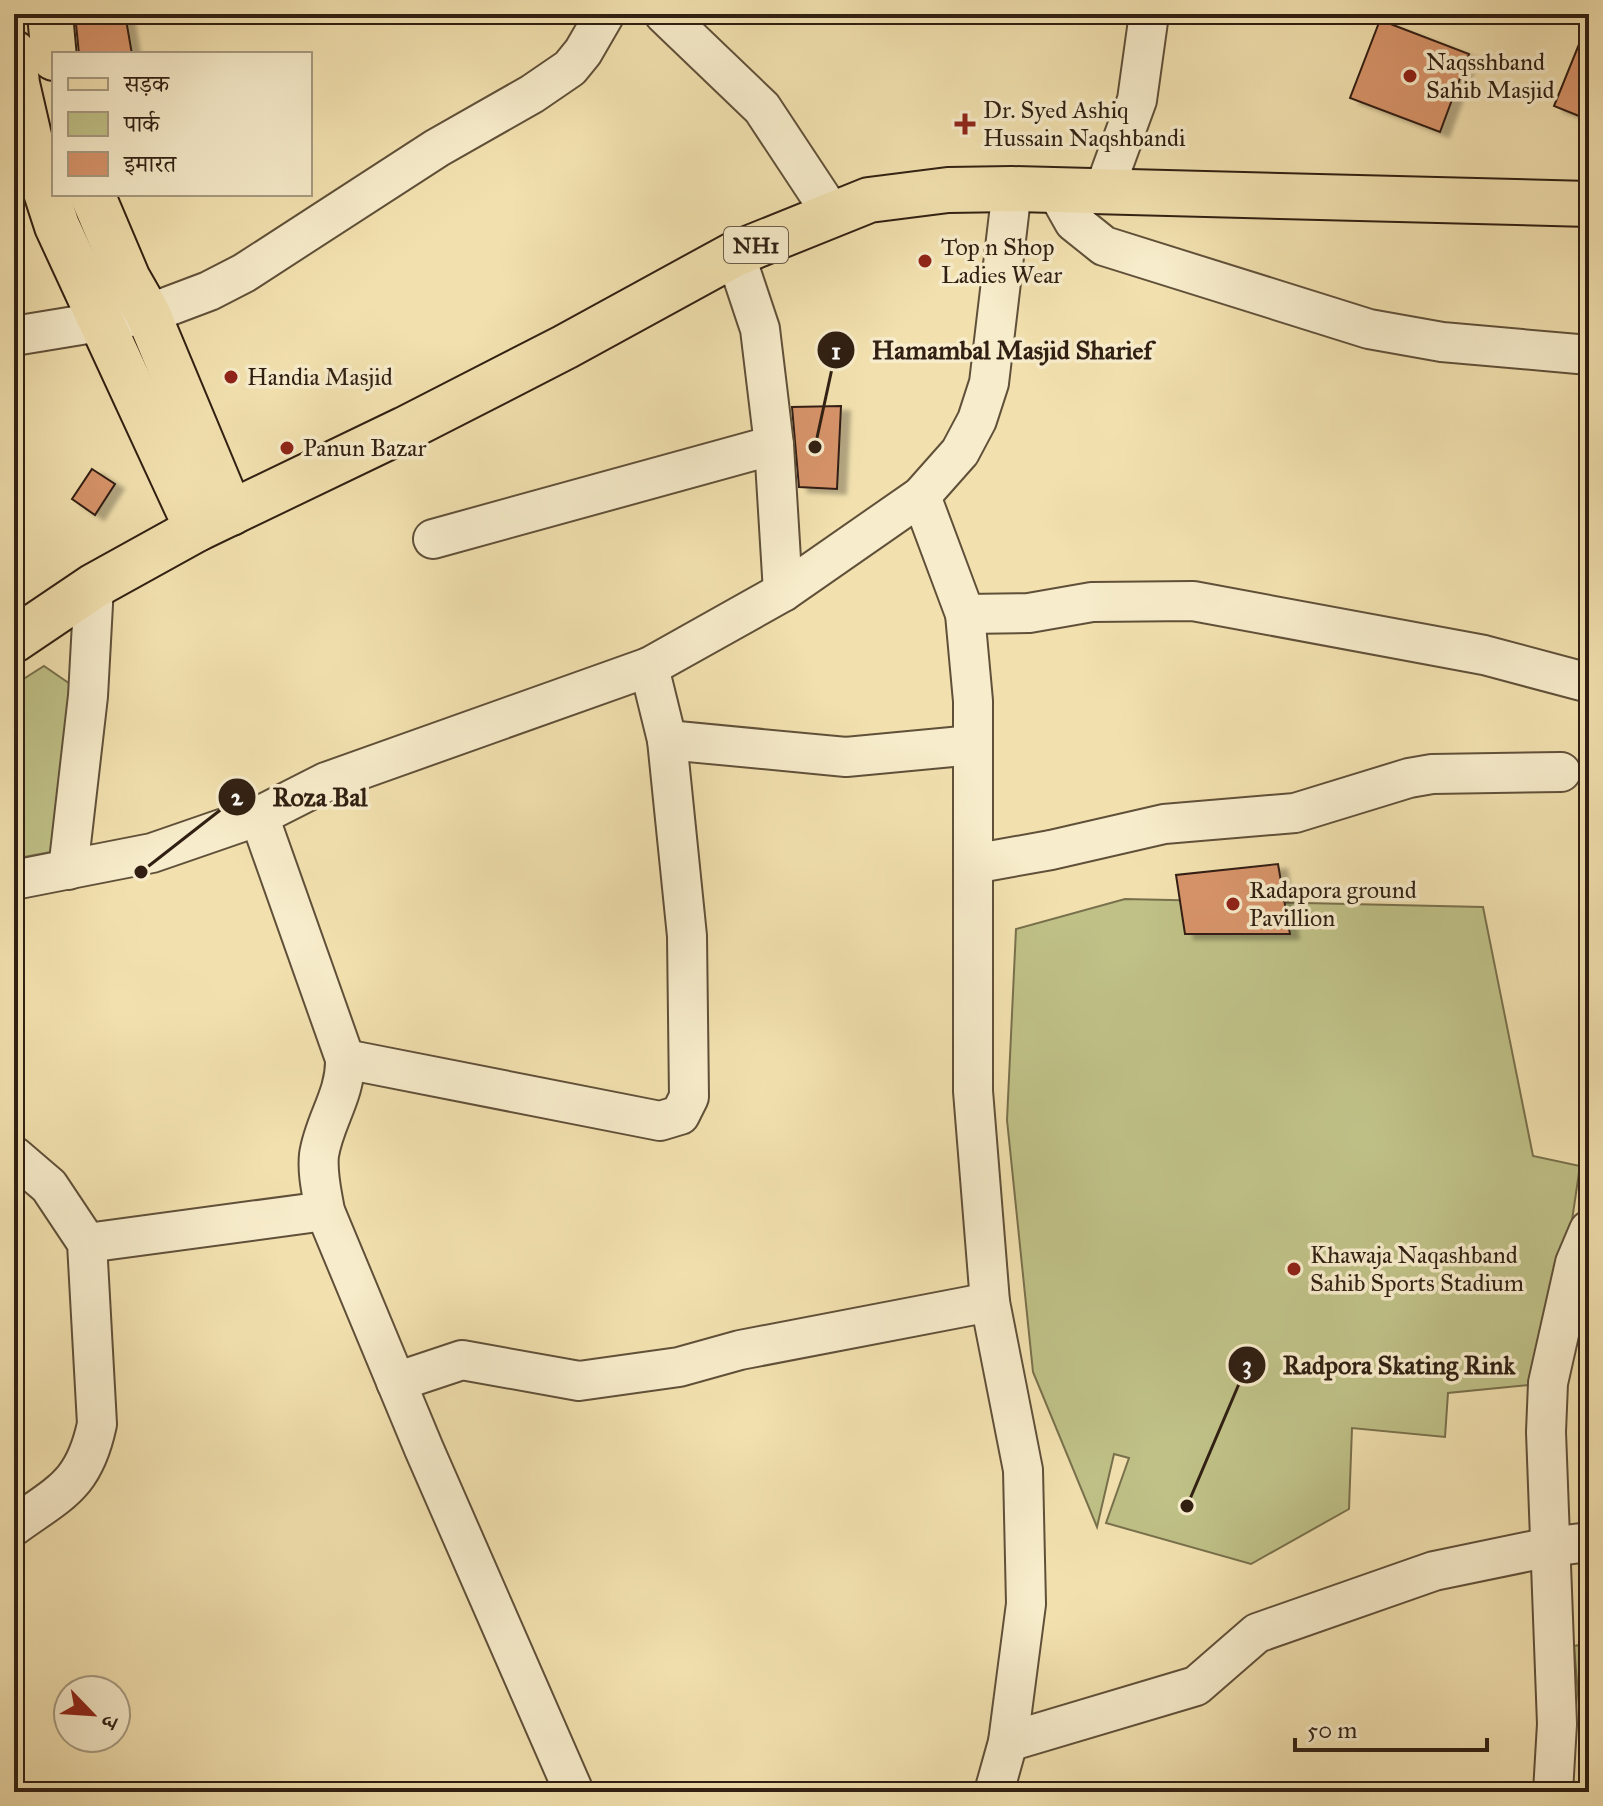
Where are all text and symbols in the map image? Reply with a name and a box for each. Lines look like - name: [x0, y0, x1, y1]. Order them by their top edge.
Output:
- place label: Naqsshband Sahib Masjid: [1426, 47, 1555, 105]
- legend: [52, 52, 312, 196]
- marker: Naqsshband Sahib Masjid: [1401, 67, 1419, 85]
- text: सड़क: [123, 69, 171, 99]
- place label: Dr. Syed Ashiq Hussain Naqshbandi: [983, 95, 1186, 153]
- text: पार्क: [123, 109, 161, 139]
- marker: Dr. Syed Ashiq Hussain Naqshbandi: [954, 113, 976, 135]
- text: इमारत: [123, 149, 177, 179]
- road number: NH1: [724, 227, 788, 263]
- place label: Top n Shop Ladies Wear: [941, 232, 1062, 290]
- marker: Top n Shop Ladies Wear: [916, 252, 934, 270]
- callout: Hamambal Masjid Sharief: [816, 325, 1168, 375]
- text: Hamambal Masjid Sharief: [872, 334, 1156, 366]
- text: 1: [831, 336, 841, 366]
- place label: Handia Masjid: [247, 362, 393, 392]
- marker: Handia Masjid: [222, 368, 240, 386]
- place label: Panun Bazar: [303, 433, 426, 463]
- marker: Panun Bazar: [278, 439, 296, 457]
- callout: Roza Bal: [217, 772, 384, 822]
- text: Roza Bal: [272, 781, 369, 813]
- text: 2: [231, 782, 244, 812]
- place label: Radapora ground Pavillion: [1249, 875, 1417, 933]
- marker: Radapora ground Pavillion: [1224, 895, 1242, 913]
- place label: Khawaja Naqashband Sahib Sports Stadium: [1310, 1240, 1524, 1298]
- marker: Khawaja Naqashband Sahib Sports Stadium: [1285, 1260, 1303, 1278]
- callout: Radpora Skating Rink: [1227, 1340, 1532, 1390]
- text: Radpora Skating Rink: [1283, 1349, 1516, 1382]
- text: 3: [1242, 1350, 1252, 1380]
- north arrow: [52, 1674, 132, 1754]
- scale bar: [1295, 1702, 1487, 1752]
- text: उ: [94, 1710, 125, 1735]
- text: 50 m: [1307, 1715, 1357, 1745]

